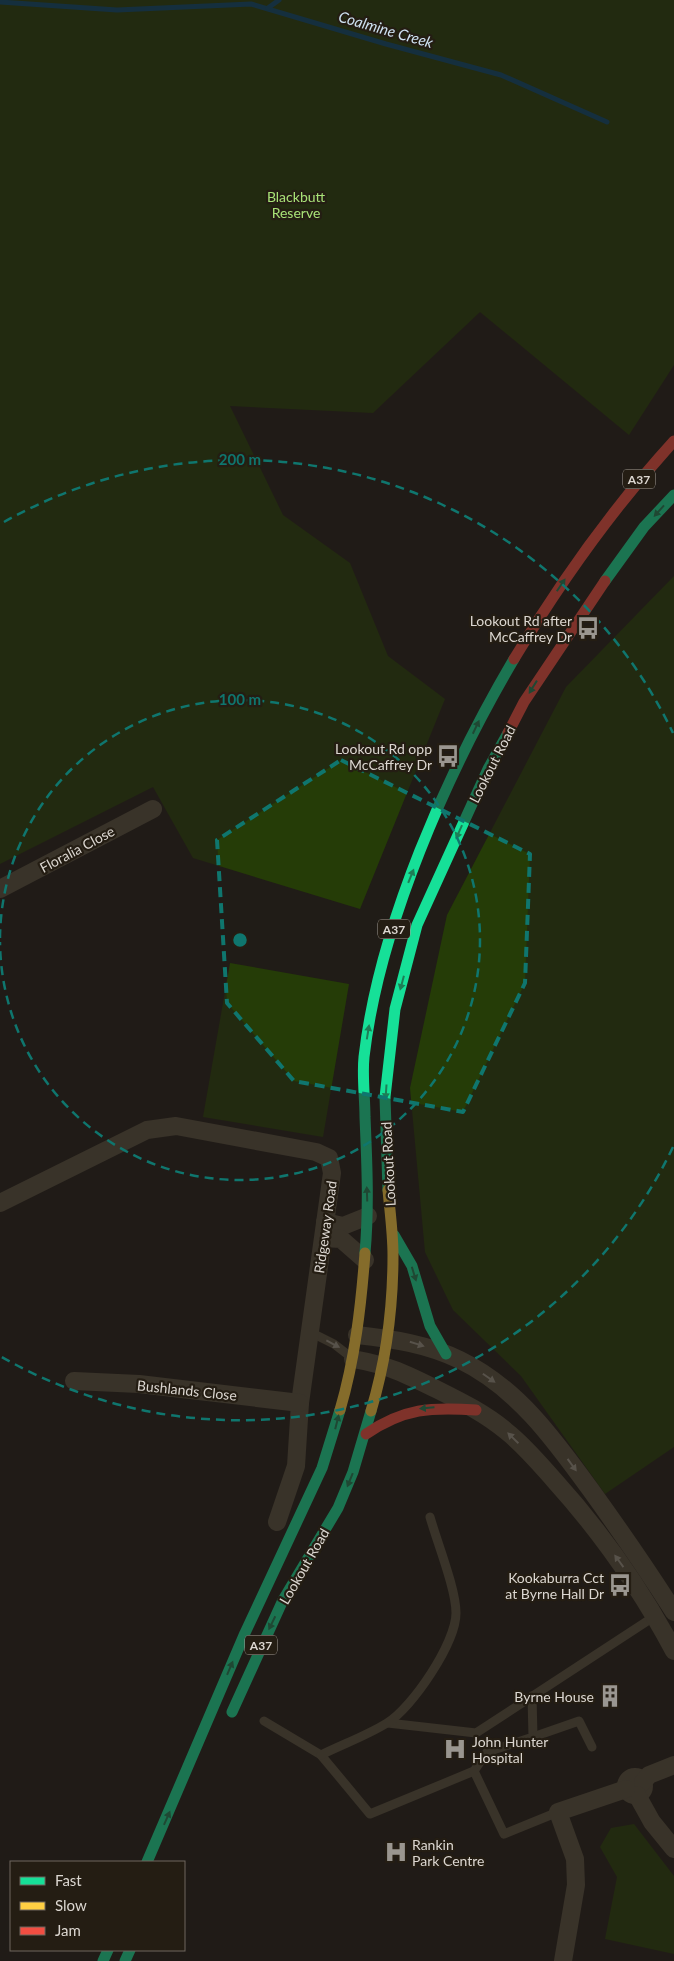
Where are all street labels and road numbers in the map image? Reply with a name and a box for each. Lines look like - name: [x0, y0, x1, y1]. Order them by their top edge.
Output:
- road number: A37: [623, 469, 655, 488]
- street label: Lookout Road: [465, 722, 519, 806]
- street label: Floralia Close: [37, 822, 117, 876]
- road number: A37: [378, 920, 410, 939]
- street label: Lookout Road: [377, 1121, 399, 1207]
- street label: Ridgeway Road: [310, 1179, 340, 1275]
- street label: Bushlands Close: [136, 1376, 238, 1404]
- street label: Lookout Road: [275, 1525, 333, 1607]
- road number: A37: [245, 1636, 277, 1654]

